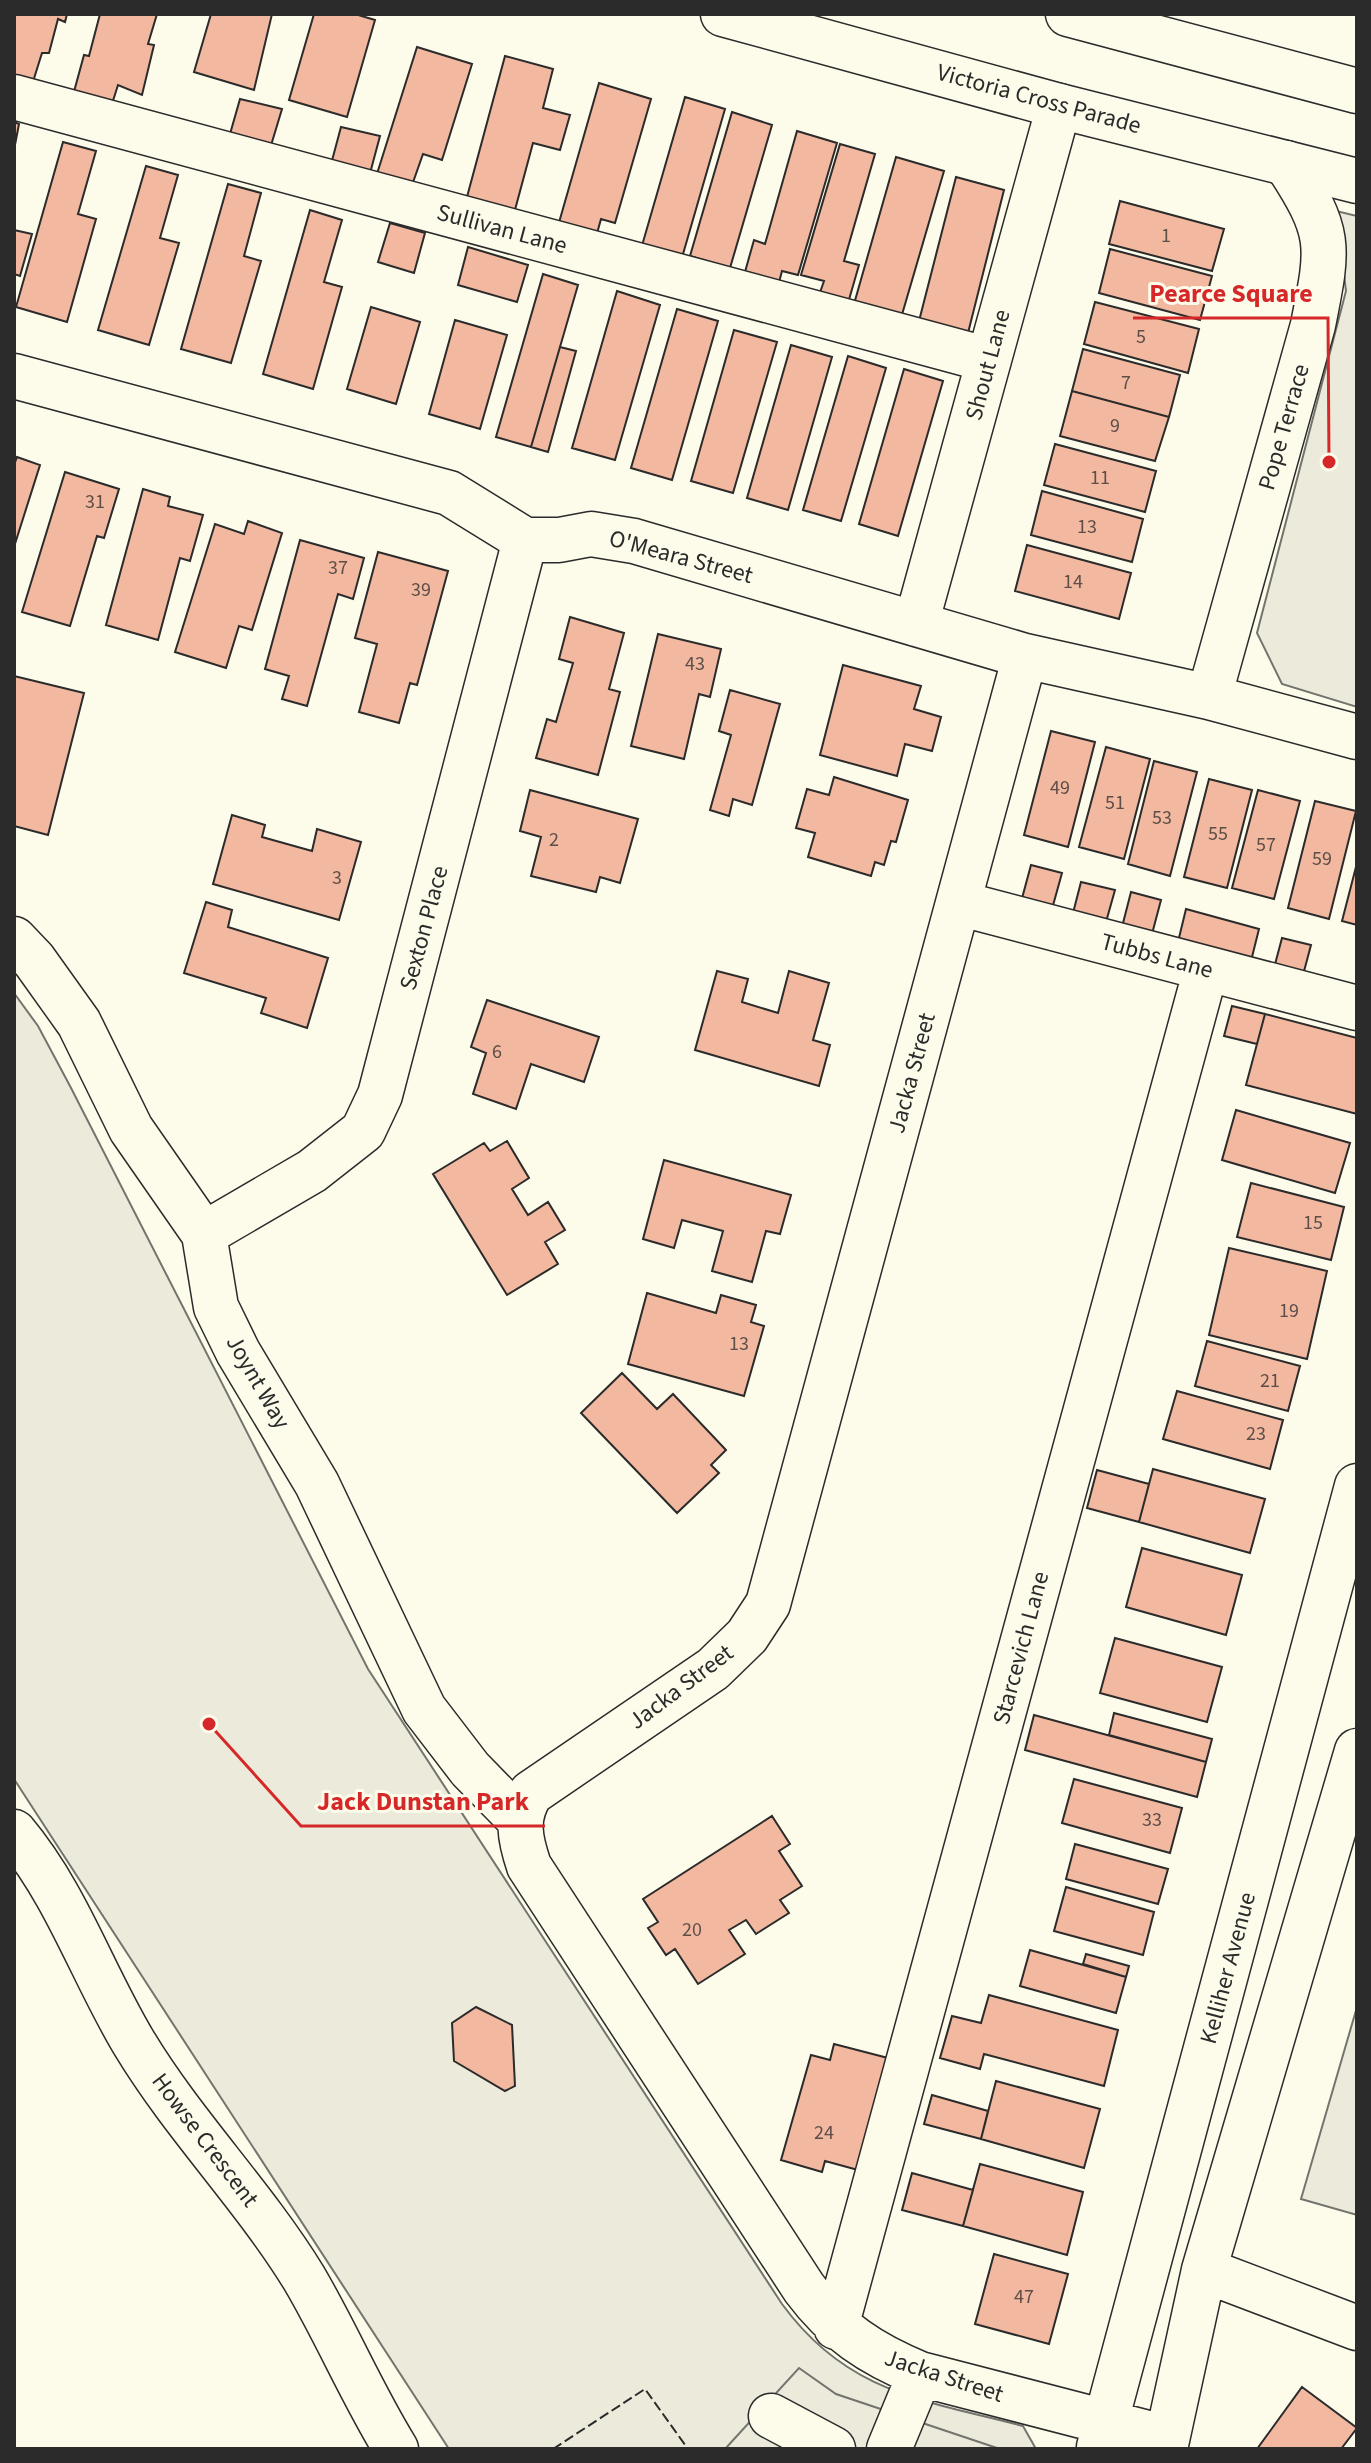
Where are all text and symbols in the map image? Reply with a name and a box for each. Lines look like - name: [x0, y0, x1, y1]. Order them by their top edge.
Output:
- street label: Victoria Cross Parade: [933, 55, 1145, 143]
- street label: Sullivan Lane: [433, 195, 571, 263]
- house number: 1: [1161, 222, 1171, 250]
- callout: Pearce Square: [1133, 268, 1328, 318]
- text: Pearce Square: [1149, 275, 1313, 312]
- street label: Shout Lane: [956, 306, 1020, 424]
- house number: 5: [1136, 323, 1146, 351]
- street label: Pope Terrace: [1249, 360, 1319, 494]
- house number: 7: [1121, 369, 1131, 397]
- house number: 9: [1110, 412, 1120, 440]
- house number: 11: [1090, 464, 1110, 492]
- house number: 31: [85, 488, 105, 516]
- house number: 13: [1077, 513, 1097, 541]
- street label: O'Meara Street: [605, 521, 757, 593]
- house number: 37: [328, 554, 348, 582]
- house number: 14: [1063, 568, 1083, 596]
- house number: 39: [411, 576, 431, 604]
- house number: 43: [685, 650, 705, 678]
- house number: 49: [1050, 774, 1070, 802]
- house number: 51: [1105, 789, 1125, 817]
- house number: 53: [1152, 804, 1172, 832]
- house number: 55: [1208, 820, 1228, 848]
- house number: 2: [549, 826, 559, 854]
- house number: 57: [1256, 831, 1276, 859]
- house number: 59: [1312, 845, 1332, 873]
- street label: Sexton Place: [391, 862, 457, 994]
- house number: 3: [332, 864, 342, 892]
- street label: Tubbs Lane: [1097, 924, 1217, 988]
- street label: Jacka Street: [879, 1009, 945, 1137]
- house number: 6: [492, 1038, 502, 1066]
- house number: 15: [1303, 1209, 1323, 1237]
- house number: 19: [1279, 1297, 1299, 1325]
- street label: Joynt Way: [217, 1328, 299, 1436]
- house number: 13: [729, 1330, 749, 1358]
- house number: 21: [1260, 1367, 1280, 1395]
- house number: 23: [1246, 1420, 1266, 1448]
- street label: Starcevich Lane: [984, 1568, 1058, 1728]
- street label: Jacka Street: [621, 1636, 741, 1738]
- callout: Jack Dunstan Park: [301, 1776, 545, 1826]
- text: Jack Dunstan Park: [317, 1783, 530, 1820]
- house number: 33: [1142, 1806, 1162, 1834]
- street label: Kelliher Avenue: [1191, 1888, 1265, 2048]
- house number: 20: [682, 1916, 702, 1944]
- street label: Howse Crescent: [143, 2066, 267, 2214]
- house number: 24: [814, 2119, 834, 2147]
- house number: 47: [1014, 2283, 1034, 2311]
- street label: Jacka Street: [880, 2340, 1008, 2412]

